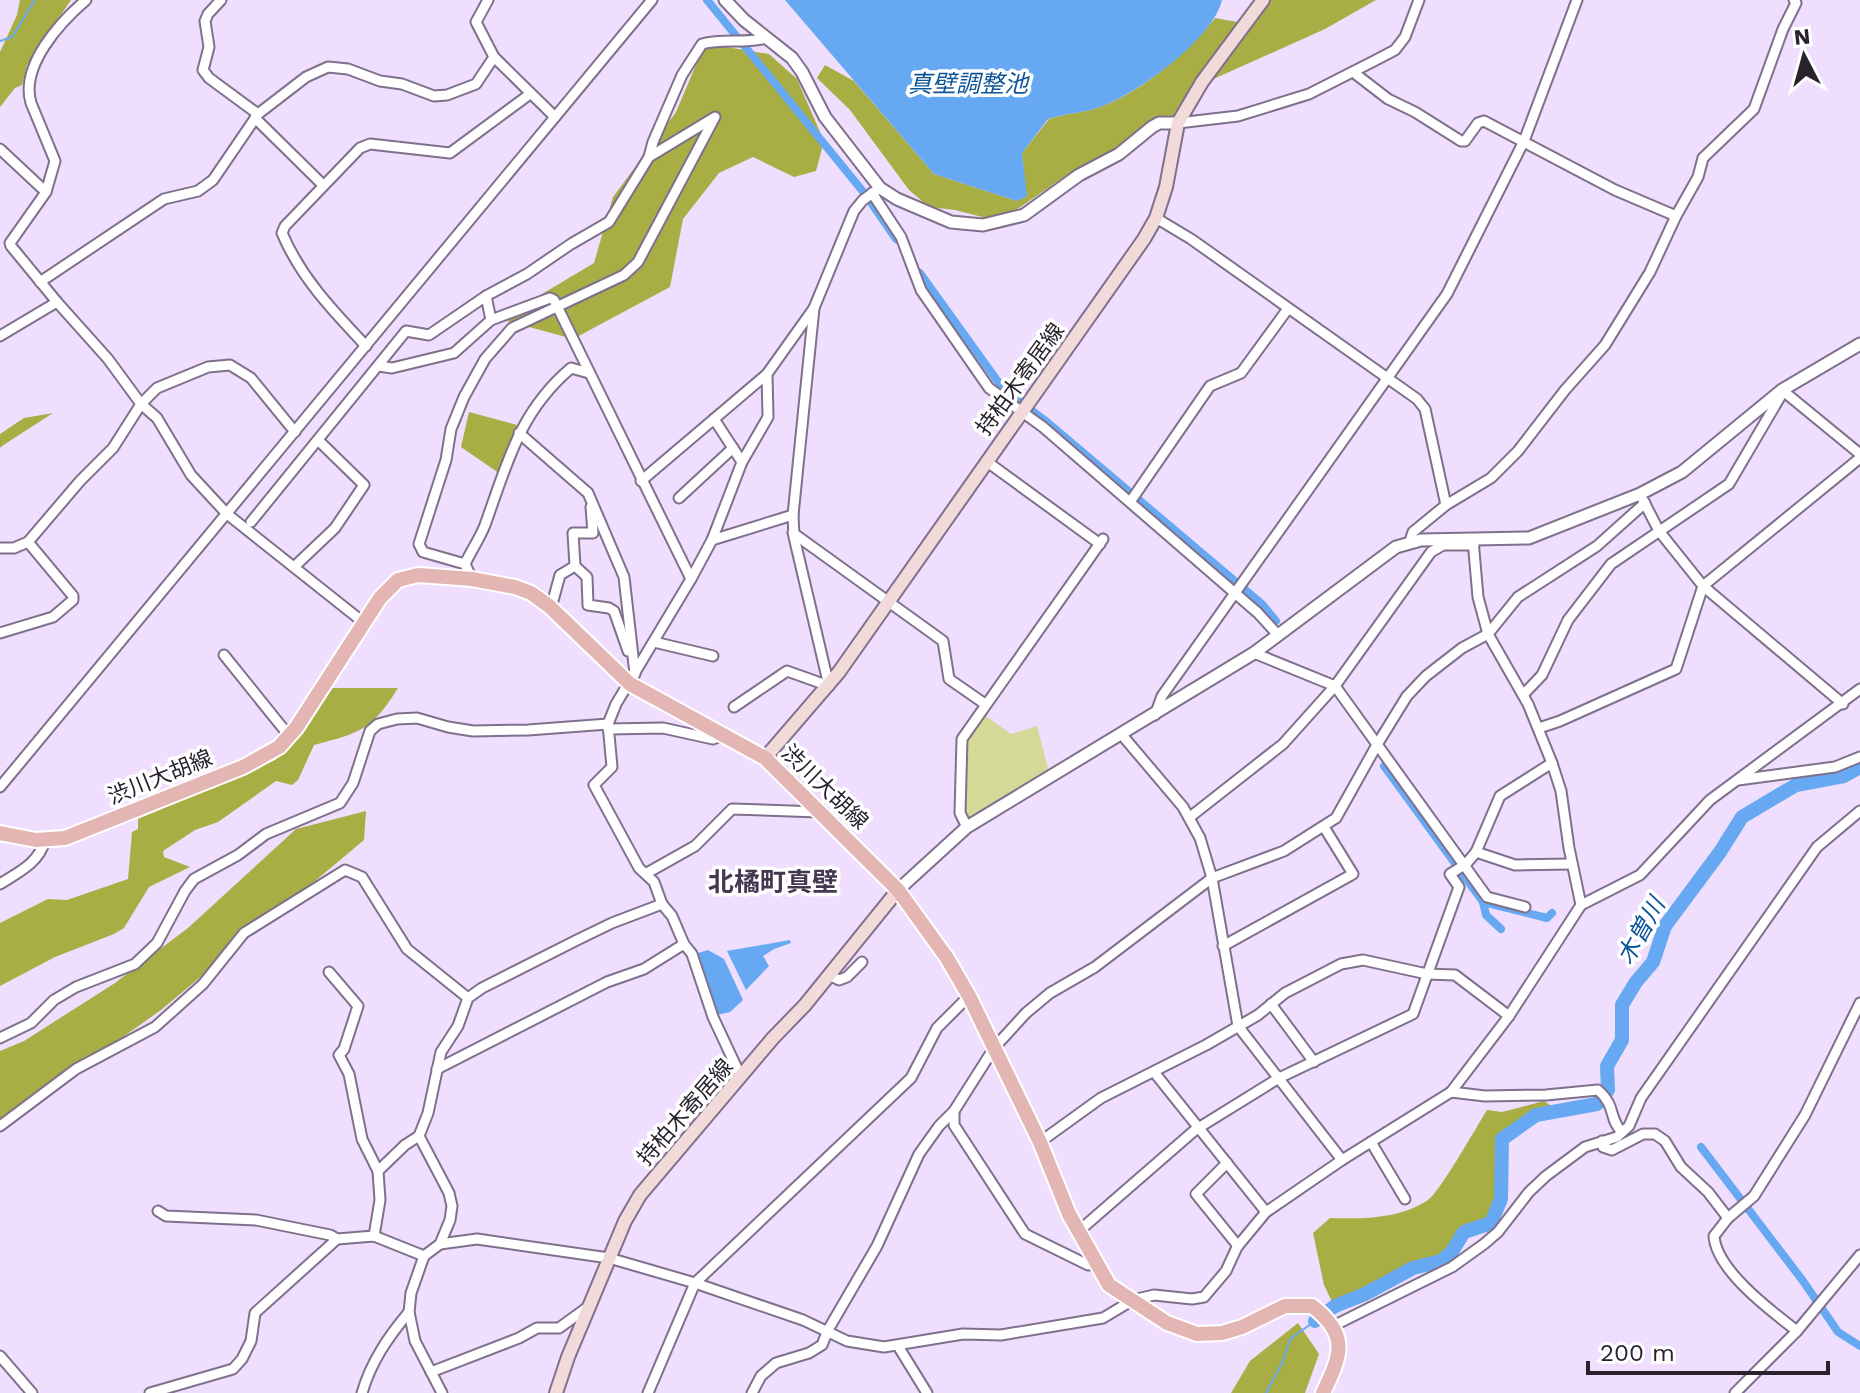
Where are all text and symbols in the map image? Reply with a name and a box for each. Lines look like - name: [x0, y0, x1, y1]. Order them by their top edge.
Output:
- north arrow: [1764, 16, 1844, 96]
- text: N: [1793, 23, 1811, 50]
- water label: 真壁調整池: [908, 70, 1030, 98]
- street label: 持柏木寄居線: [971, 318, 1069, 440]
- street label: 渋川大胡線: [777, 740, 873, 834]
- street label: 渋川大胡線: [104, 745, 216, 809]
- district label: 北橘町真壁: [708, 867, 838, 897]
- water label: 木曽川: [1611, 890, 1672, 969]
- street label: 持柏木寄居線: [632, 1054, 738, 1170]
- scale bar: [1588, 1325, 1828, 1375]
- text: 200 m: [1600, 1339, 1675, 1367]

